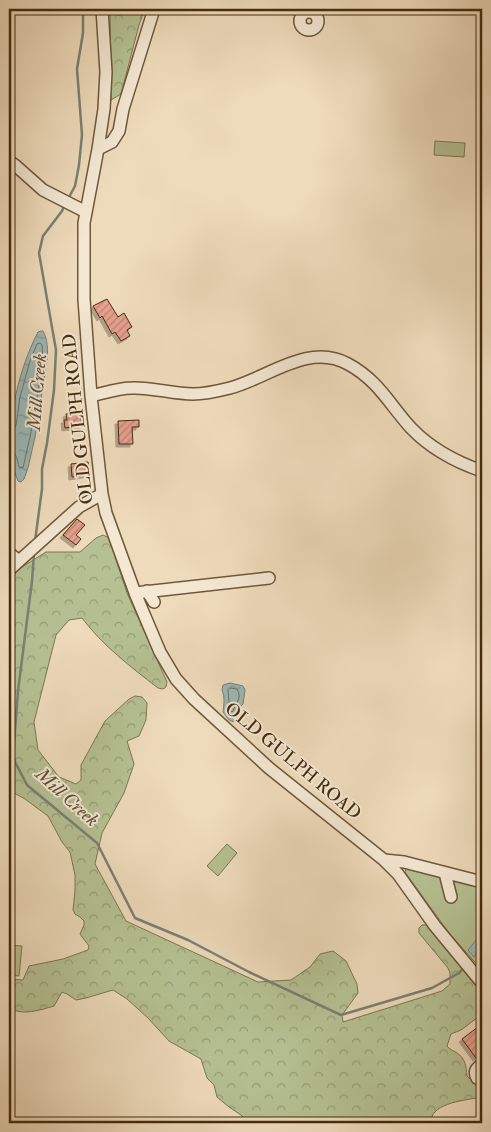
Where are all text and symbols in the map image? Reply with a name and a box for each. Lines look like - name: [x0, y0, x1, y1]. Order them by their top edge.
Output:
- street label: OLD GULPH ROAD: [58, 333, 98, 505]
- water label: Mill Creek: [22, 353, 52, 432]
- street label: OLD GULPH ROAD: [220, 697, 366, 825]
- water label: Mill Creek: [30, 762, 104, 832]

